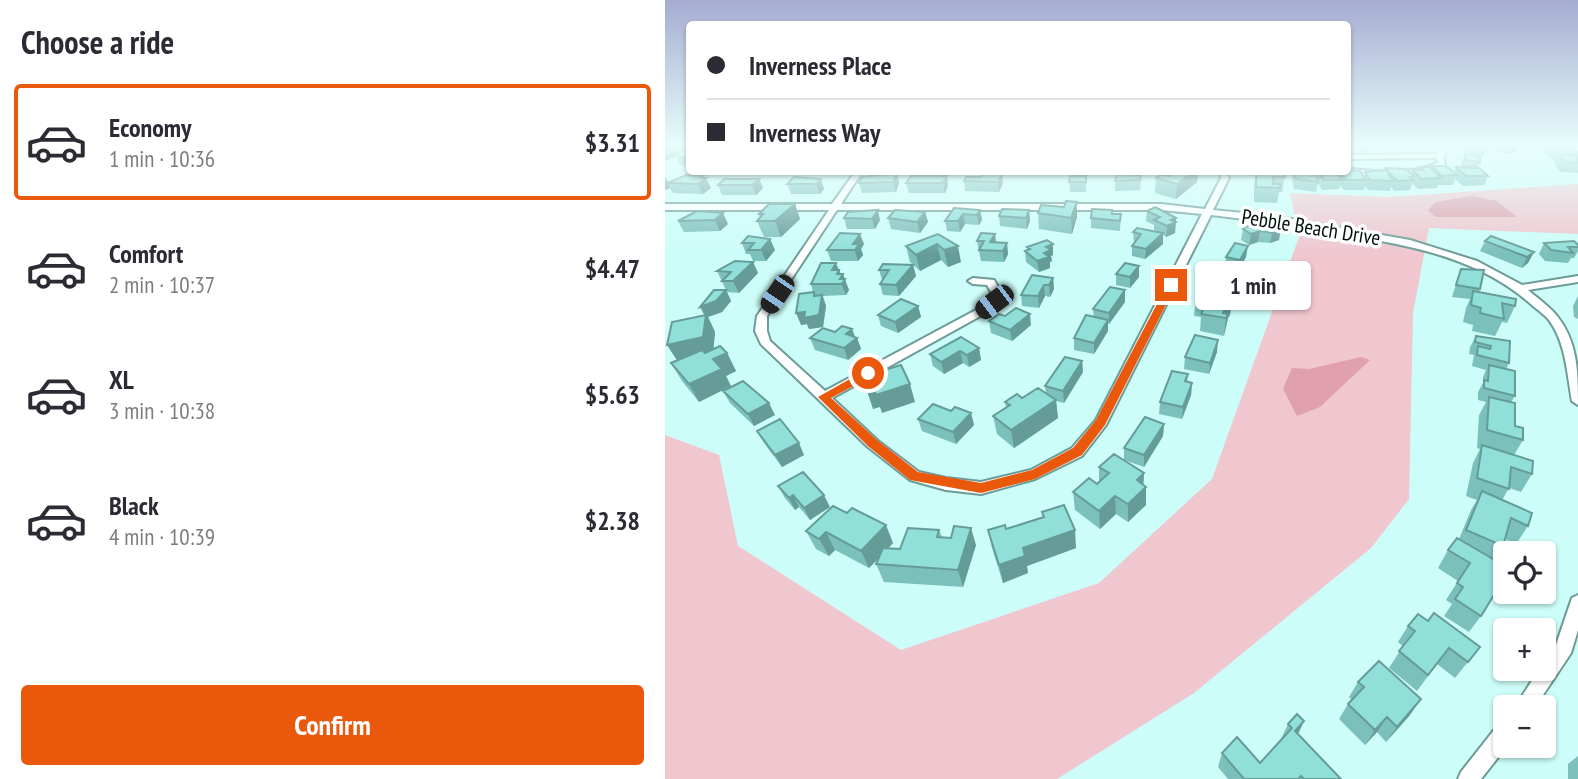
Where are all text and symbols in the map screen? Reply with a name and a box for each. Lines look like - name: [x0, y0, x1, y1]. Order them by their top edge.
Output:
- text: Choose a ride: [21, 21, 174, 63]
- text: Inverness Place: [749, 49, 892, 82]
- icon: car: [25, 111, 88, 174]
- text: Economy: [109, 111, 191, 144]
- text: Inverness Way: [749, 116, 880, 149]
- text: $3.31: [585, 126, 640, 159]
- text: 1 min · 10:36: [109, 144, 215, 173]
- street label: Pebble Beach Drive: [1240, 203, 1382, 251]
- icon: car: [25, 237, 88, 300]
- text: Comfort: [109, 237, 183, 270]
- text: $4.47: [585, 252, 640, 285]
- callout: 1 min: [1195, 260, 1311, 310]
- route end: [1155, 269, 1187, 301]
- text: 2 min · 10:37: [109, 270, 215, 299]
- car: [757, 271, 798, 317]
- text: 1 min: [1230, 271, 1276, 300]
- car: [971, 281, 1018, 323]
- route start: [852, 357, 884, 389]
- icon: car: [25, 363, 88, 426]
- text: XL: [109, 363, 134, 396]
- text: $5.63: [585, 378, 640, 411]
- text: 3 min · 10:38: [109, 396, 215, 425]
- icon: car: [25, 489, 88, 552]
- text: Black: [109, 489, 159, 522]
- text: $2.38: [585, 504, 640, 537]
- text: 4 min · 10:39: [109, 522, 215, 551]
- map controls: [1493, 541, 1556, 758]
- button: locate: [1493, 541, 1556, 604]
- button: +: [1493, 618, 1556, 681]
- button: Confirm: [21, 685, 644, 765]
- button: −: [1493, 695, 1556, 758]

